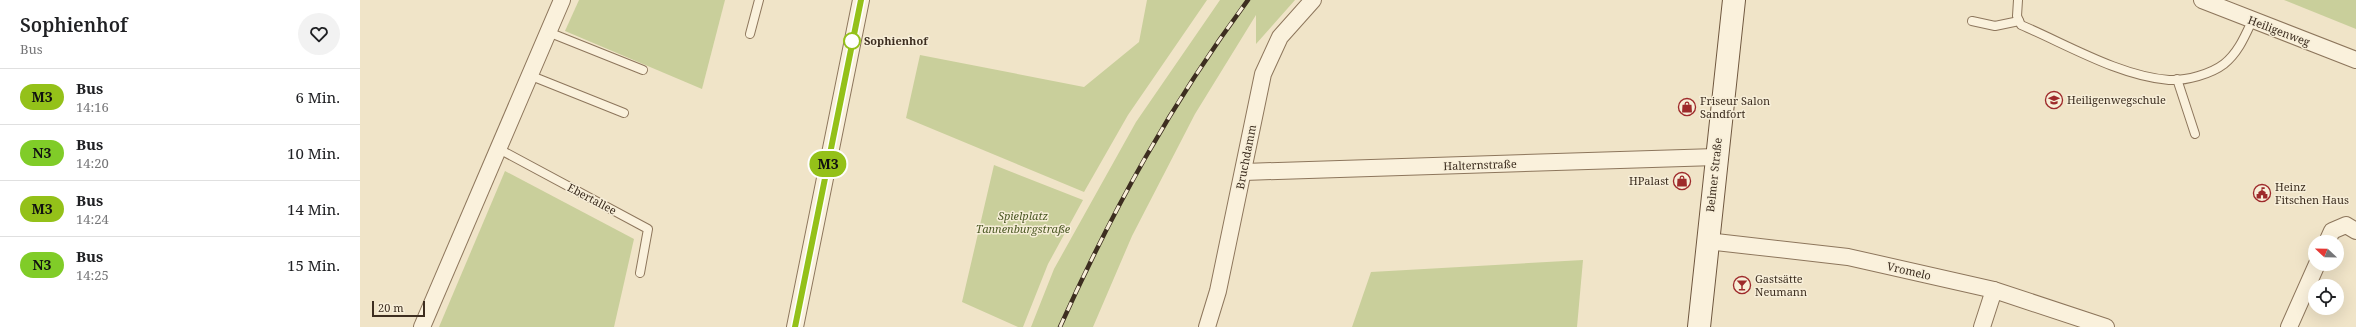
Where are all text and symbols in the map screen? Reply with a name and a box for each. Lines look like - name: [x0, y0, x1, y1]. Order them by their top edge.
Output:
- text: Sophienhof: [20, 12, 128, 38]
- street label: Heiligenweg: [2246, 12, 2312, 49]
- button: heart: [298, 13, 340, 55]
- marker: Sophienhof: [843, 32, 861, 50]
- place label: Sophienhof: [864, 33, 929, 48]
- text: Bus: [20, 40, 43, 58]
- text: Bus: [76, 78, 103, 98]
- text: M3: [31, 87, 53, 106]
- text: 6 Min.: [295, 87, 340, 107]
- school or university icon: Heiligenwegschule: [2044, 90, 2064, 110]
- place label: Heiligenwegschule: [2067, 92, 2166, 107]
- place label: Friseur Salon Sandfort: [1700, 93, 1770, 121]
- shop icon: Friseur Salon Sandfort: [1677, 97, 1697, 117]
- text: 14:16: [76, 98, 109, 116]
- street label: Bruchdamm: [1232, 123, 1259, 190]
- text: Bus: [76, 134, 103, 154]
- street label: Belmer Straße: [1702, 137, 1725, 213]
- text: N3: [33, 143, 51, 162]
- text: 10 Min.: [287, 143, 340, 163]
- line badge: M3: [810, 151, 846, 177]
- text: 14:20: [76, 154, 109, 172]
- text: M3: [817, 154, 839, 173]
- street label: Halternstraße: [1443, 156, 1517, 173]
- shop icon: HPalast: [1672, 171, 1692, 191]
- place label: HPalast: [1629, 173, 1669, 188]
- street label: Ebertallee: [565, 179, 619, 218]
- place label: Heinz Fitschen Haus: [2275, 179, 2349, 207]
- public building icon: Heinz Fitschen Haus: [2252, 183, 2272, 203]
- text: Bus: [76, 190, 103, 210]
- text: M3: [31, 199, 53, 218]
- text: 14 Min.: [287, 199, 340, 219]
- park label: Spielplatz Tannenburgstraße: [976, 208, 1071, 236]
- text: 14:24: [76, 210, 109, 228]
- north arrow: [2308, 235, 2344, 271]
- map controls: [2308, 235, 2344, 315]
- text: Bus: [76, 246, 103, 266]
- text: N3: [33, 255, 51, 274]
- text: 15 Min.: [287, 255, 340, 275]
- street label: Vromelo: [1886, 258, 1933, 283]
- text: 14:25: [76, 266, 109, 284]
- place label: Gastsätte Neumann: [1755, 271, 1807, 299]
- bar icon: Gastsätte Neumann: [1732, 275, 1752, 295]
- button: locate: [2308, 279, 2344, 315]
- scale bar: [372, 299, 425, 318]
- text: 20 m: [378, 300, 404, 315]

